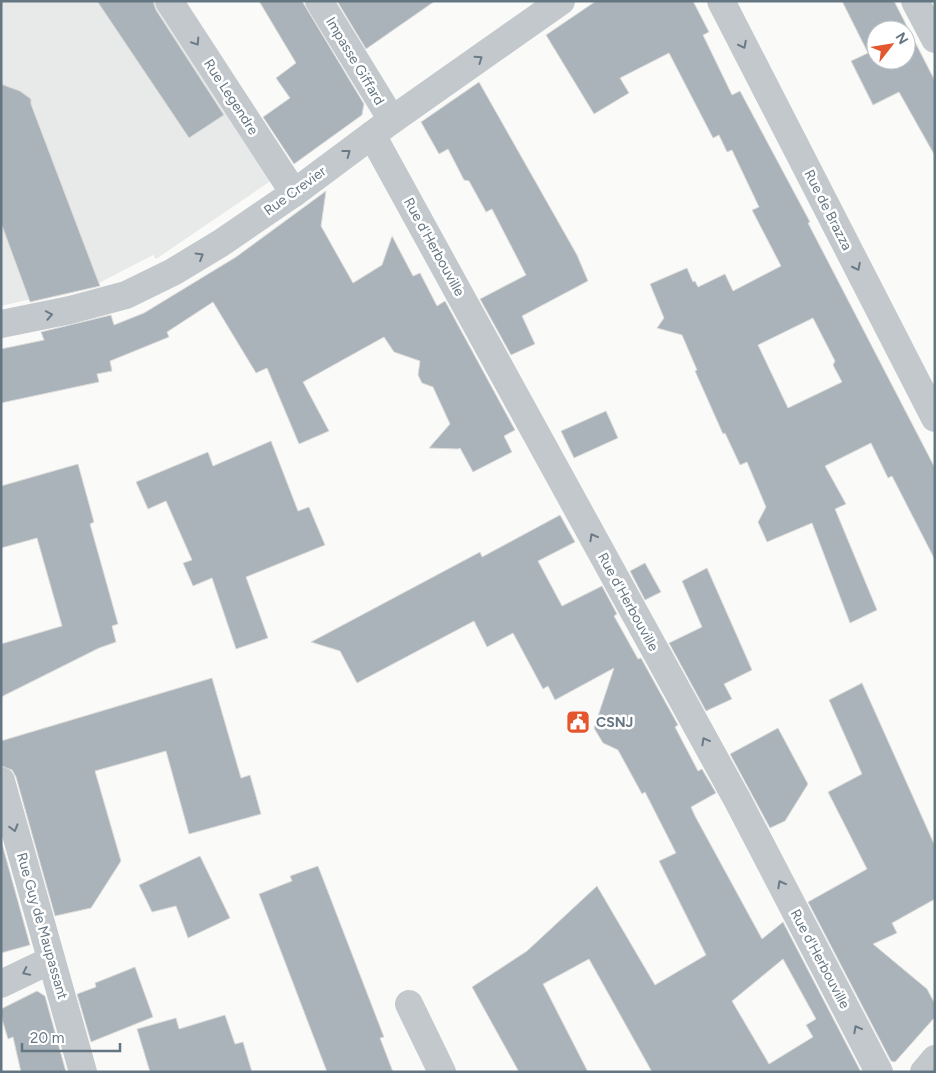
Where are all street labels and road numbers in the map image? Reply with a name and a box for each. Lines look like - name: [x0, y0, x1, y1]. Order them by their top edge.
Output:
- street label: Impasse Giffard: [322, 14, 388, 108]
- street label: Rue Legendre: [200, 56, 262, 138]
- street label: Rue Crevier: [261, 163, 330, 219]
- street label: Rue de Brazza: [800, 167, 856, 253]
- street label: Rue d'Herbouville: [400, 195, 468, 300]
- street label: Rue d'Herbouville: [594, 550, 662, 655]
- street label: Rue Guy de Maupassant: [13, 851, 71, 1001]
- street label: Rue d'Herbouville: [787, 906, 854, 1012]

